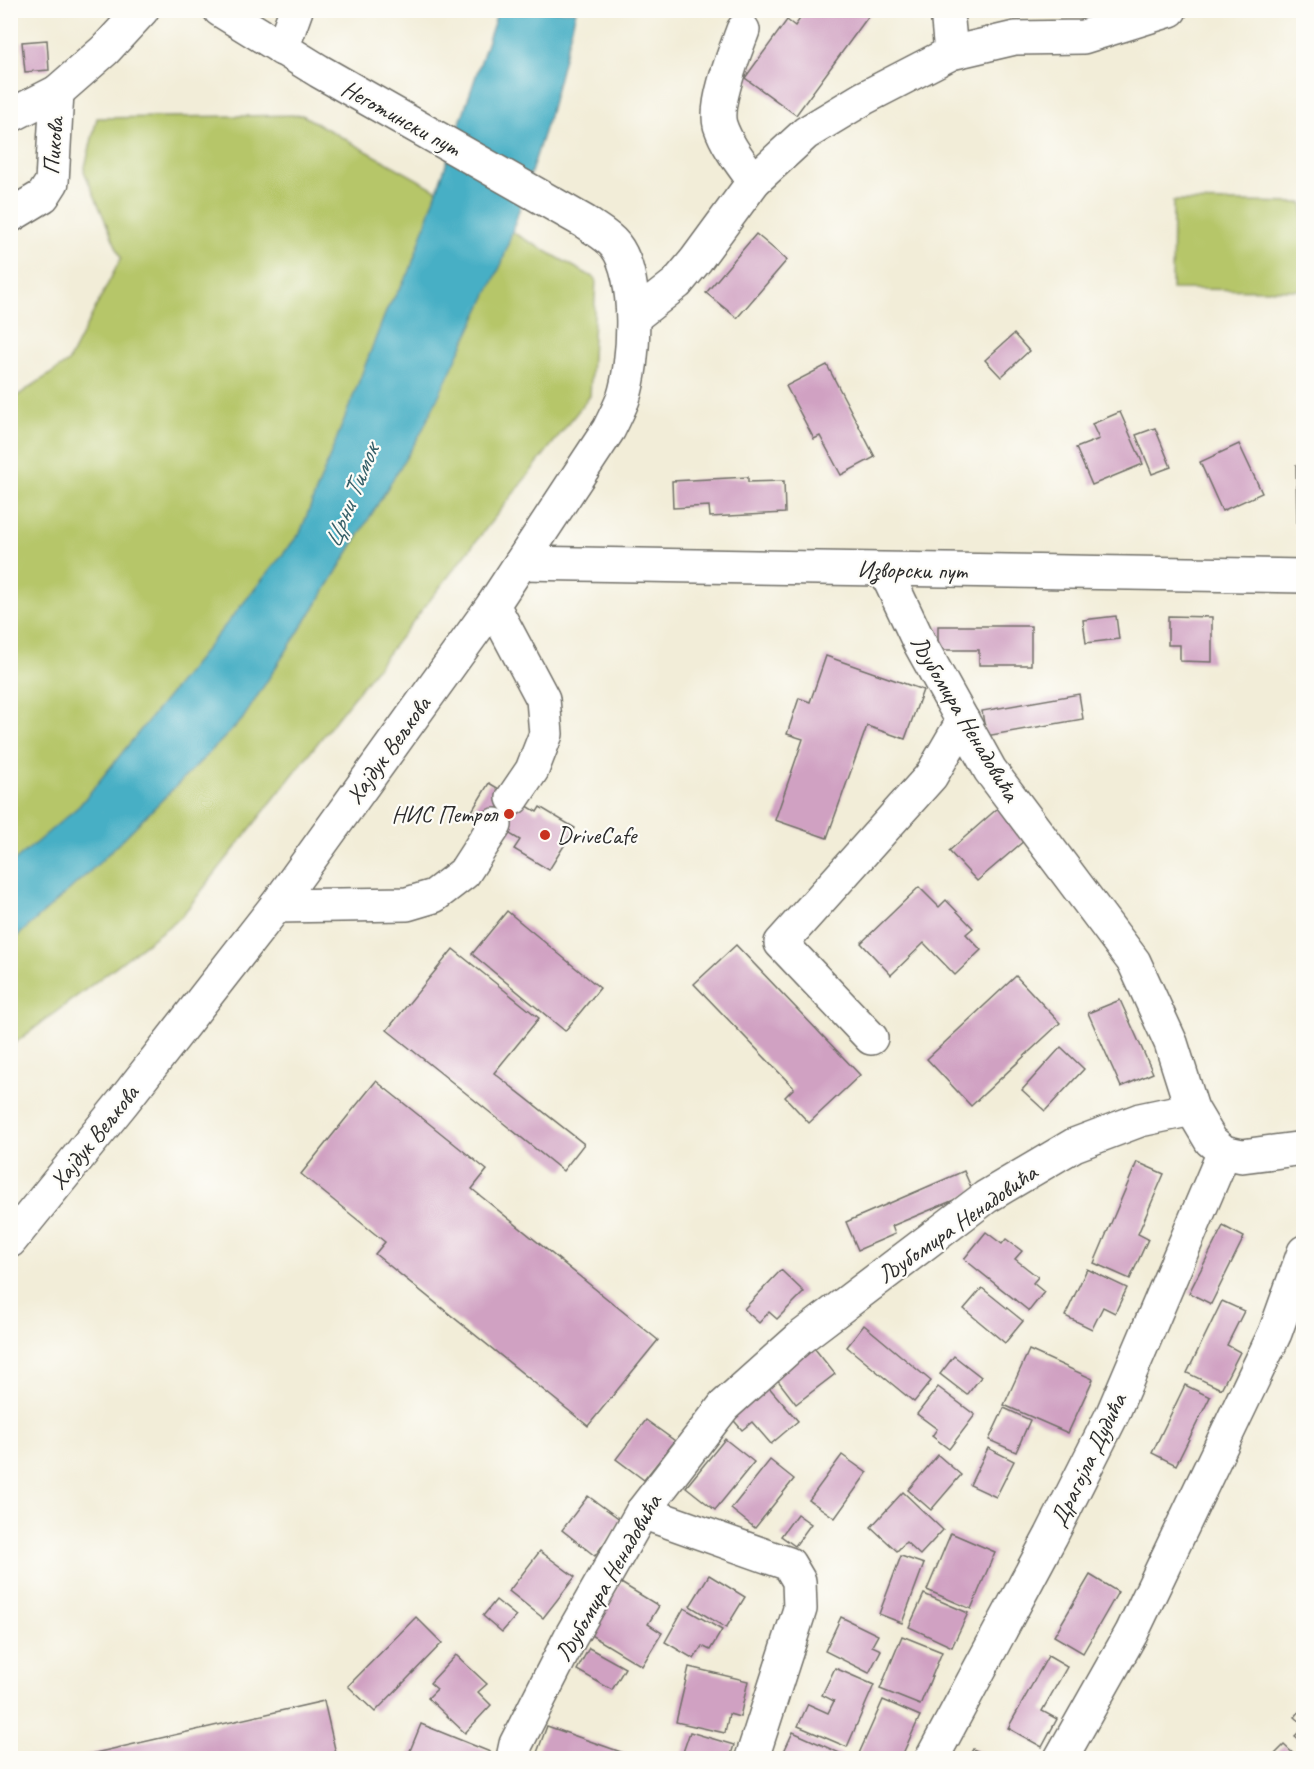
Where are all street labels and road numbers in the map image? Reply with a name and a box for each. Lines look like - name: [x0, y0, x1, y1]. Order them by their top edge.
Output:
- street label: Неготински пут: [336, 73, 467, 164]
- street label: Пикова: [36, 114, 71, 176]
- street label: Изворски пут: [857, 554, 969, 587]
- street label: Љубомира Ненадовића: [904, 630, 1027, 808]
- street label: Хајдук Вељкова: [339, 689, 438, 810]
- street label: Хајдук Вељкова: [43, 1078, 146, 1195]
- street label: Љубомира Ненадовића: [871, 1157, 1044, 1290]
- street label: Драгојла Дудића: [1043, 1387, 1134, 1531]
- street label: Љубомира Ненадовића: [548, 1488, 669, 1667]

